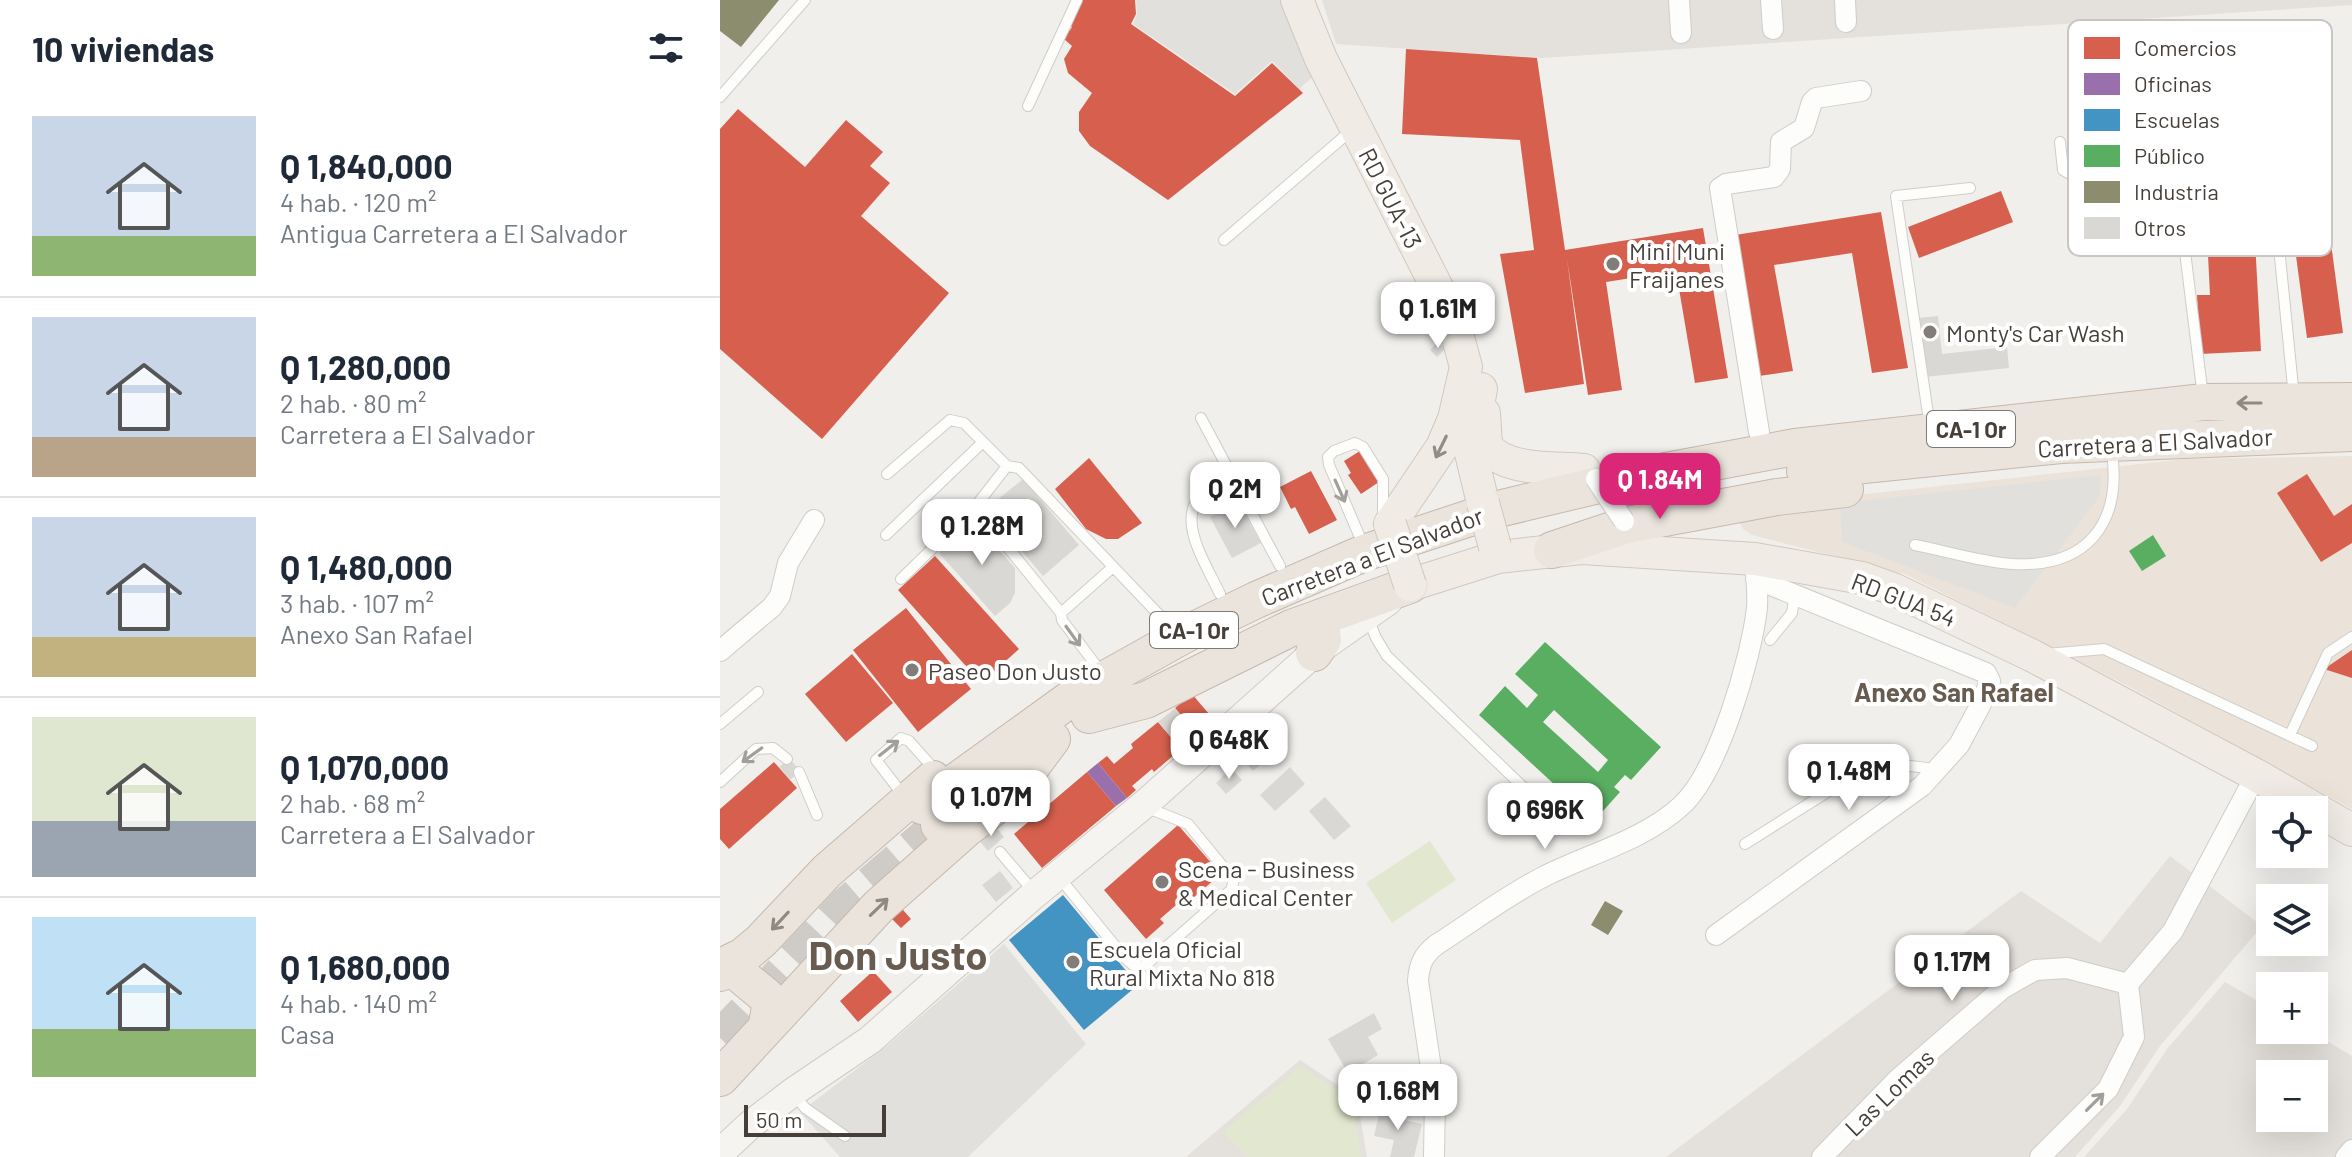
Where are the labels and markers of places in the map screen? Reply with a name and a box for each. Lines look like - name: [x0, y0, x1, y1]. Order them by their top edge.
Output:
- place label: Mini Muni Fraijanes: [1629, 236, 1725, 293]
- marker: Mini Muni Fraijanes: [1604, 255, 1622, 273]
- pin: Q 1.61M: [1364, 282, 1512, 350]
- place label: Monty's Car Wash: [1946, 318, 2125, 347]
- marker: Monty's Car Wash: [1921, 323, 1939, 341]
- pin: Q 1.84M: [1586, 453, 1734, 521]
- pin: Q 2M: [1188, 462, 1282, 530]
- pin: Q 1.28M: [908, 499, 1056, 567]
- place label: Paseo Don Justo: [928, 656, 1102, 685]
- marker: Paseo Don Justo: [903, 661, 921, 679]
- pin: Q 648K: [1164, 713, 1294, 781]
- pin: Q 1.48M: [1775, 744, 1923, 812]
- pin: Q 1.07M: [917, 770, 1065, 838]
- pin: Q 696K: [1480, 783, 1610, 851]
- place label: Scena - Business & Medical Center: [1178, 854, 1355, 911]
- marker: Scena - Business & Medical Center: [1153, 873, 1171, 891]
- place label: Escuela Oficial Rural Mixta No 818: [1089, 934, 1275, 991]
- pin: Q 1.17M: [1878, 935, 2026, 1003]
- marker: Escuela Oficial Rural Mixta No 818: [1064, 953, 1082, 971]
- pin: Q 1.68M: [1324, 1064, 1472, 1132]

